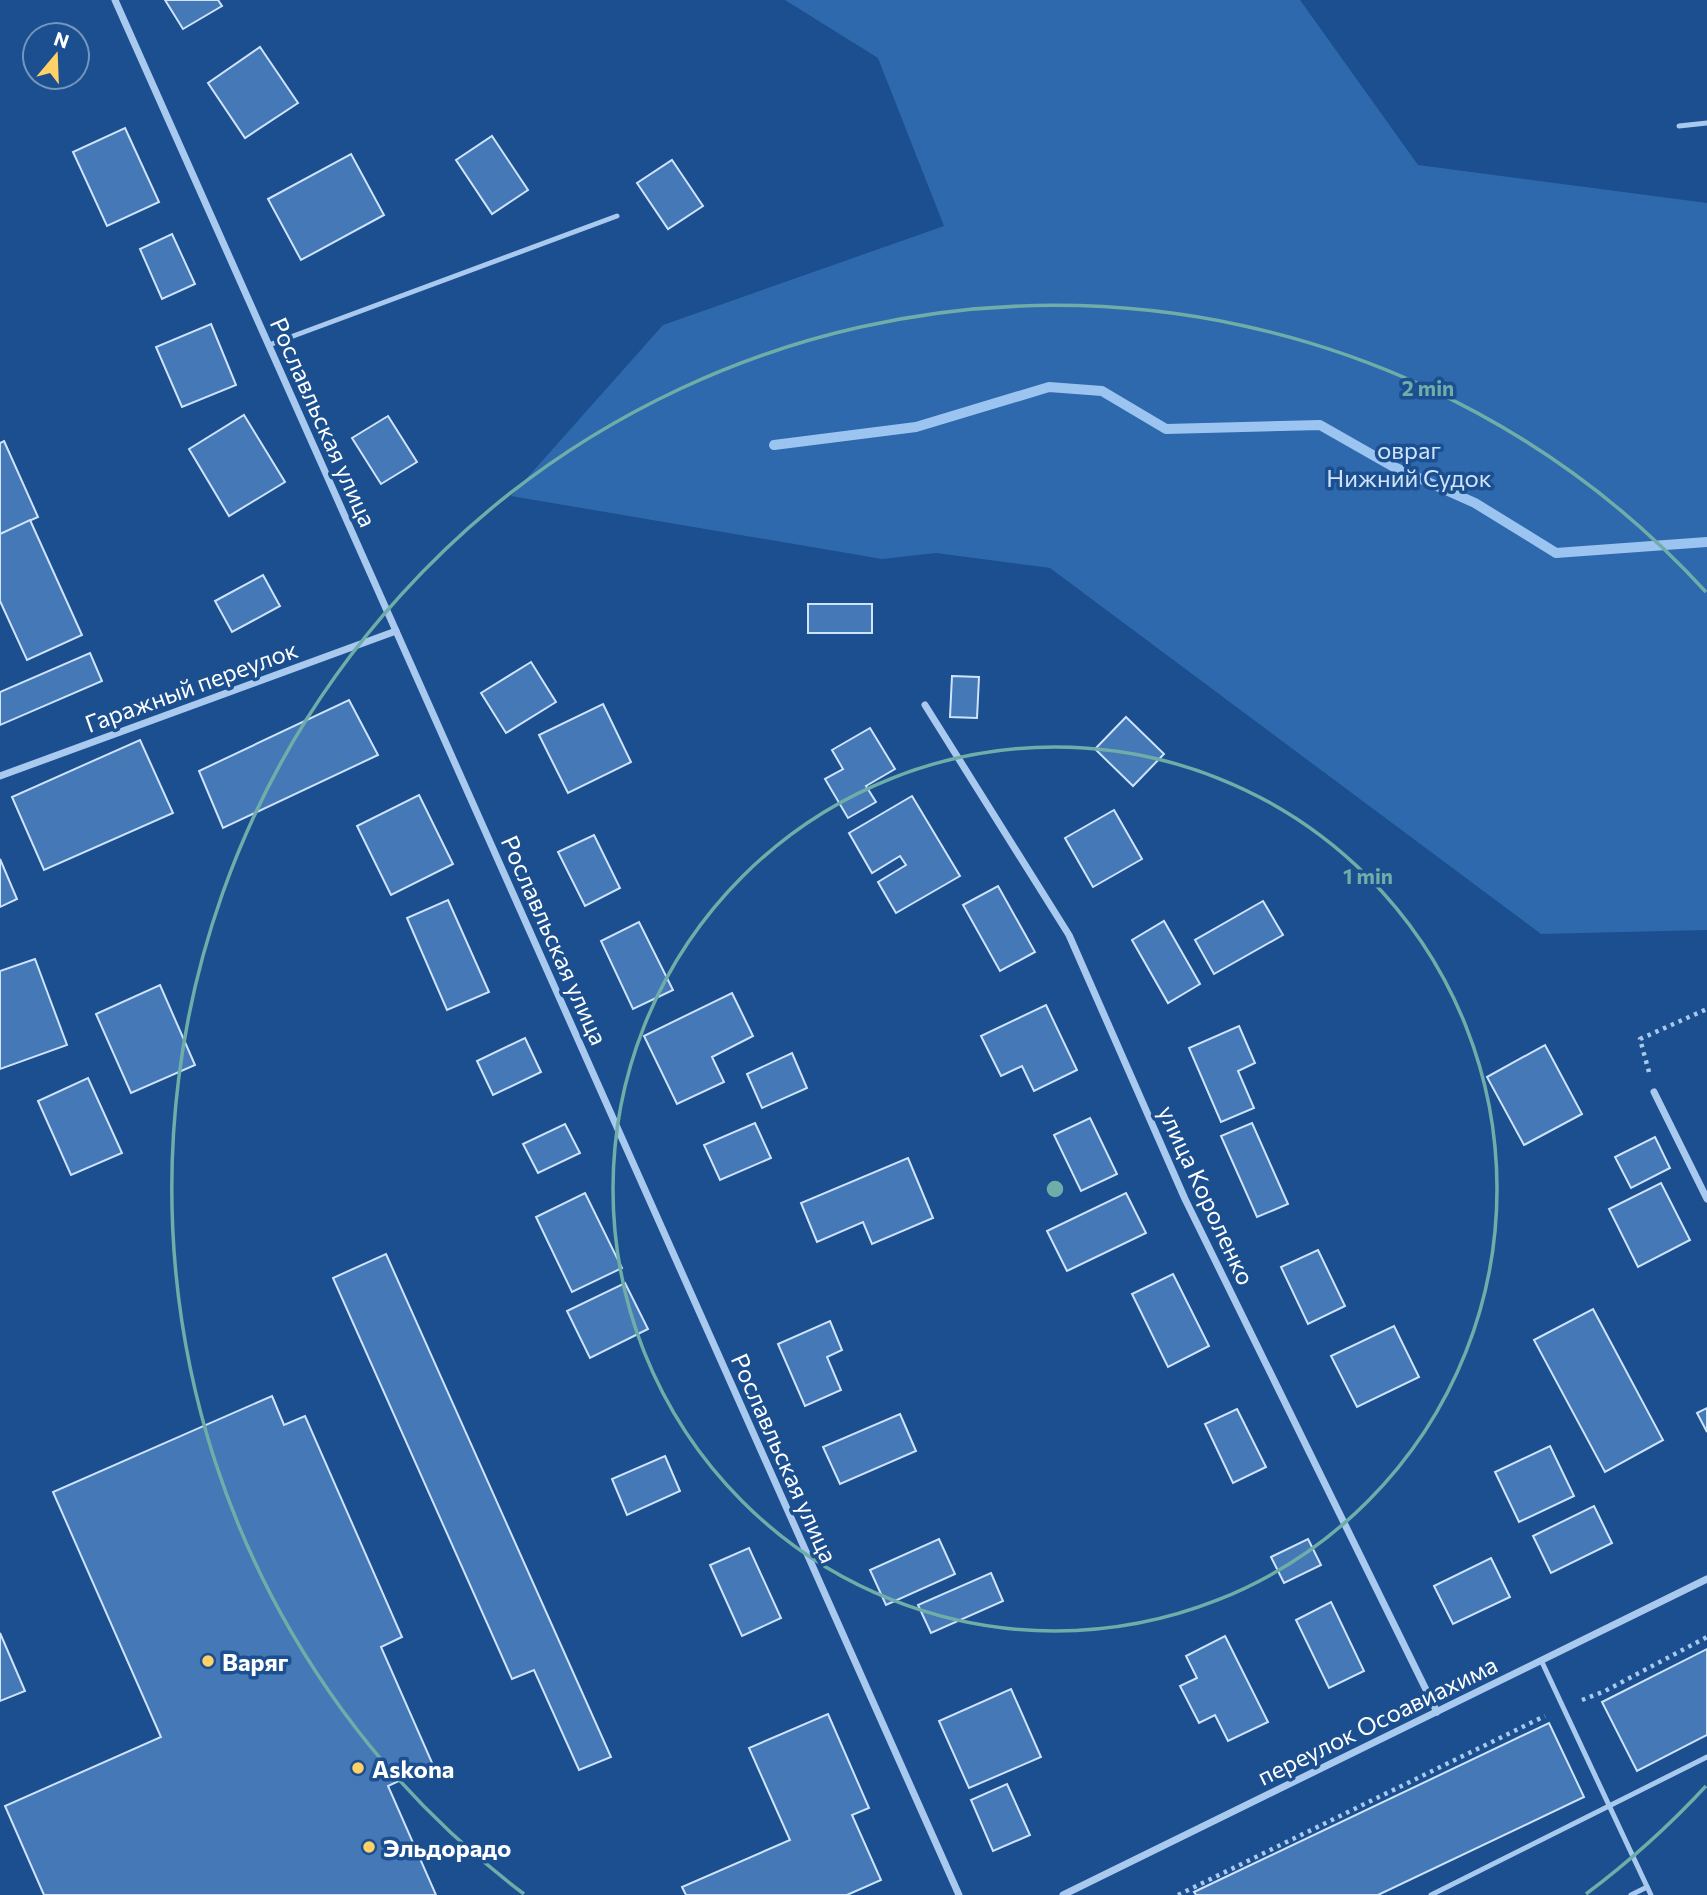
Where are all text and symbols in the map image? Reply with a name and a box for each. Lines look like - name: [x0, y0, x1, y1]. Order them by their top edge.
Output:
- north arrow: [21, 21, 91, 91]
- text: N: [51, 26, 72, 53]
- street label: Рославльская улица: [265, 313, 383, 531]
- text: 2 min: [1402, 375, 1454, 400]
- park label: овраг Нижний Судок: [1326, 435, 1492, 492]
- street label: Гаражный переулок: [81, 634, 301, 738]
- street label: Рославльская улица: [496, 831, 614, 1049]
- text: 1 min: [1343, 863, 1393, 888]
- street label: улица Короленко: [1153, 1101, 1261, 1289]
- centre of rings: [1043, 1177, 1067, 1201]
- street label: Рославльская улица: [726, 1349, 844, 1567]
- place label: Варяг: [222, 1647, 289, 1676]
- street label: переулок Осоавиахима: [1252, 1649, 1502, 1791]
- marker: Варяг: [200, 1653, 216, 1669]
- place label: Askona: [372, 1754, 454, 1783]
- marker: Askona: [350, 1760, 366, 1776]
- place label: Эльдорадо: [383, 1833, 511, 1862]
- marker: Эльдорадо: [361, 1839, 377, 1855]

